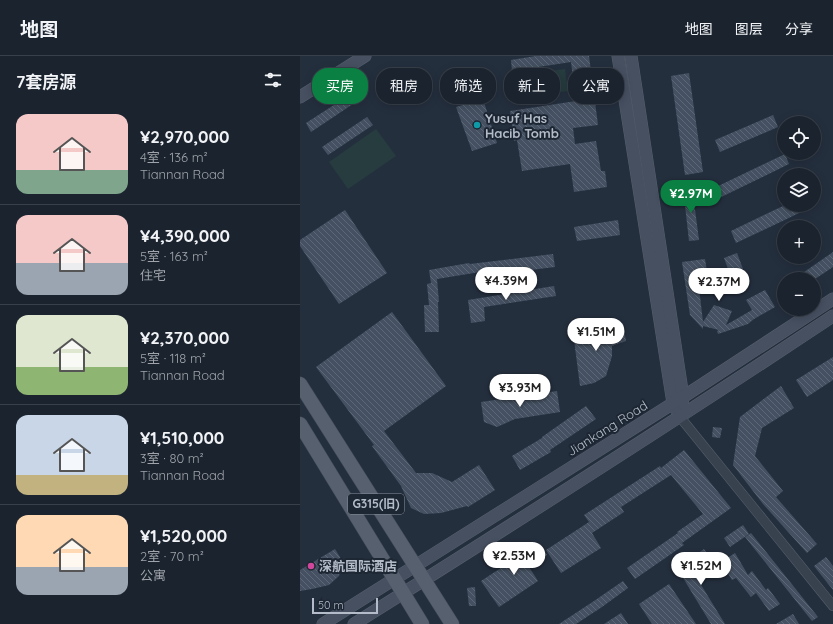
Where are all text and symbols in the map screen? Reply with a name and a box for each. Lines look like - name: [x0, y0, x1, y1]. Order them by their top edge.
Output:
- text: 地图: [20, 17, 58, 41]
- text: 地图: [685, 20, 713, 38]
- text: 图层: [735, 20, 763, 38]
- text: 分享: [785, 20, 813, 38]
- chip: 买房: [312, 68, 368, 104]
- chip: 租房: [376, 68, 432, 104]
- chip: 筛选: [440, 68, 496, 104]
- chip: 新上: [504, 68, 560, 104]
- chip: 公寓: [568, 68, 624, 104]
- icon: filters: [262, 69, 284, 91]
- text: 7套房源: [16, 71, 76, 92]
- place label: Yusuf Has Hacib Tomb: [485, 110, 559, 141]
- map controls: [777, 116, 821, 316]
- button: locate: [777, 116, 821, 160]
- marker: Yusuf Has Hacib Tomb: [472, 120, 482, 130]
- text: ¥2,970,000: [140, 126, 229, 147]
- icon: home: [48, 130, 96, 178]
- text: 4室 · 136 m²: [140, 149, 208, 165]
- text: Tiannan Road: [140, 166, 225, 182]
- button: layers: [777, 168, 821, 212]
- pin: ¥2.97M: [658, 180, 724, 214]
- text: ¥2.97M: [669, 185, 713, 201]
- button: +: [777, 220, 821, 264]
- text: ¥4,390,000: [140, 225, 230, 246]
- icon: home: [48, 231, 96, 279]
- text: 5室 · 163 m²: [140, 248, 208, 264]
- text: 住宅: [140, 267, 166, 283]
- pin: ¥4.39M: [473, 267, 539, 301]
- pin: ¥2.37M: [686, 268, 752, 302]
- text: ¥4.39M: [484, 272, 528, 288]
- button: −: [777, 272, 821, 316]
- text: ¥2.37M: [697, 273, 741, 289]
- pin: ¥1.51M: [563, 318, 629, 352]
- text: ¥1.51M: [576, 323, 616, 339]
- text: ¥2,370,000: [140, 327, 229, 348]
- icon: home: [48, 331, 96, 379]
- text: 5室 · 118 m²: [140, 350, 206, 366]
- text: Tiannan Road: [140, 367, 225, 383]
- pin: ¥3.93M: [487, 374, 553, 408]
- text: ¥3.93M: [499, 379, 541, 395]
- street label: Jiankang Road: [564, 397, 650, 459]
- text: ¥1,510,000: [140, 427, 224, 448]
- icon: home: [48, 431, 96, 479]
- text: 3室 · 80 m²: [140, 450, 204, 466]
- text: Tiannan Road: [140, 467, 225, 483]
- road number: G315(旧): [348, 494, 404, 514]
- text: ¥1,520,000: [140, 525, 227, 546]
- icon: home: [48, 531, 96, 579]
- pin: ¥2.53M: [481, 542, 547, 576]
- text: ¥2.53M: [492, 547, 536, 563]
- text: 2室 · 70 m²: [140, 548, 204, 564]
- pin: ¥1.52M: [668, 552, 734, 586]
- text: ¥1.52M: [680, 557, 722, 573]
- place label: 深航国际酒店: [319, 558, 397, 574]
- marker: 深航国际酒店: [306, 561, 316, 571]
- text: 公寓: [140, 567, 166, 583]
- scale bar: [312, 596, 378, 615]
- text: 50 m: [318, 598, 344, 612]

